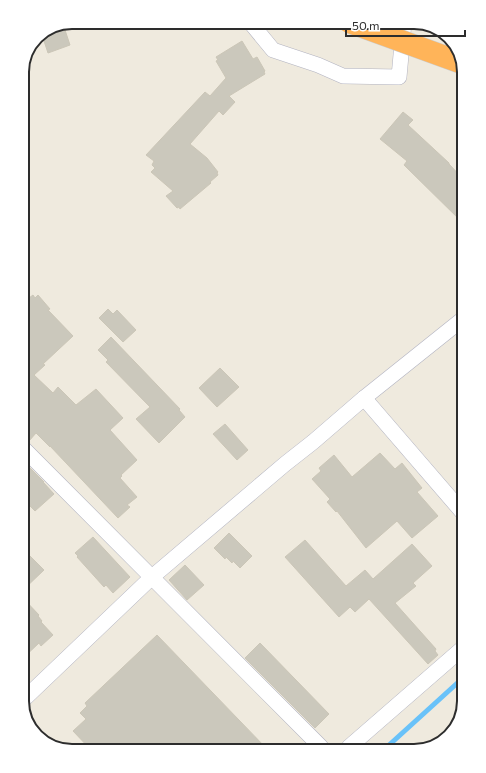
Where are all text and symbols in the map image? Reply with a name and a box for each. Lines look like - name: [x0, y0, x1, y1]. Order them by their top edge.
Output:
- scale bar: [346, 12, 465, 38]
- text: 50 m: [352, 18, 380, 32]

